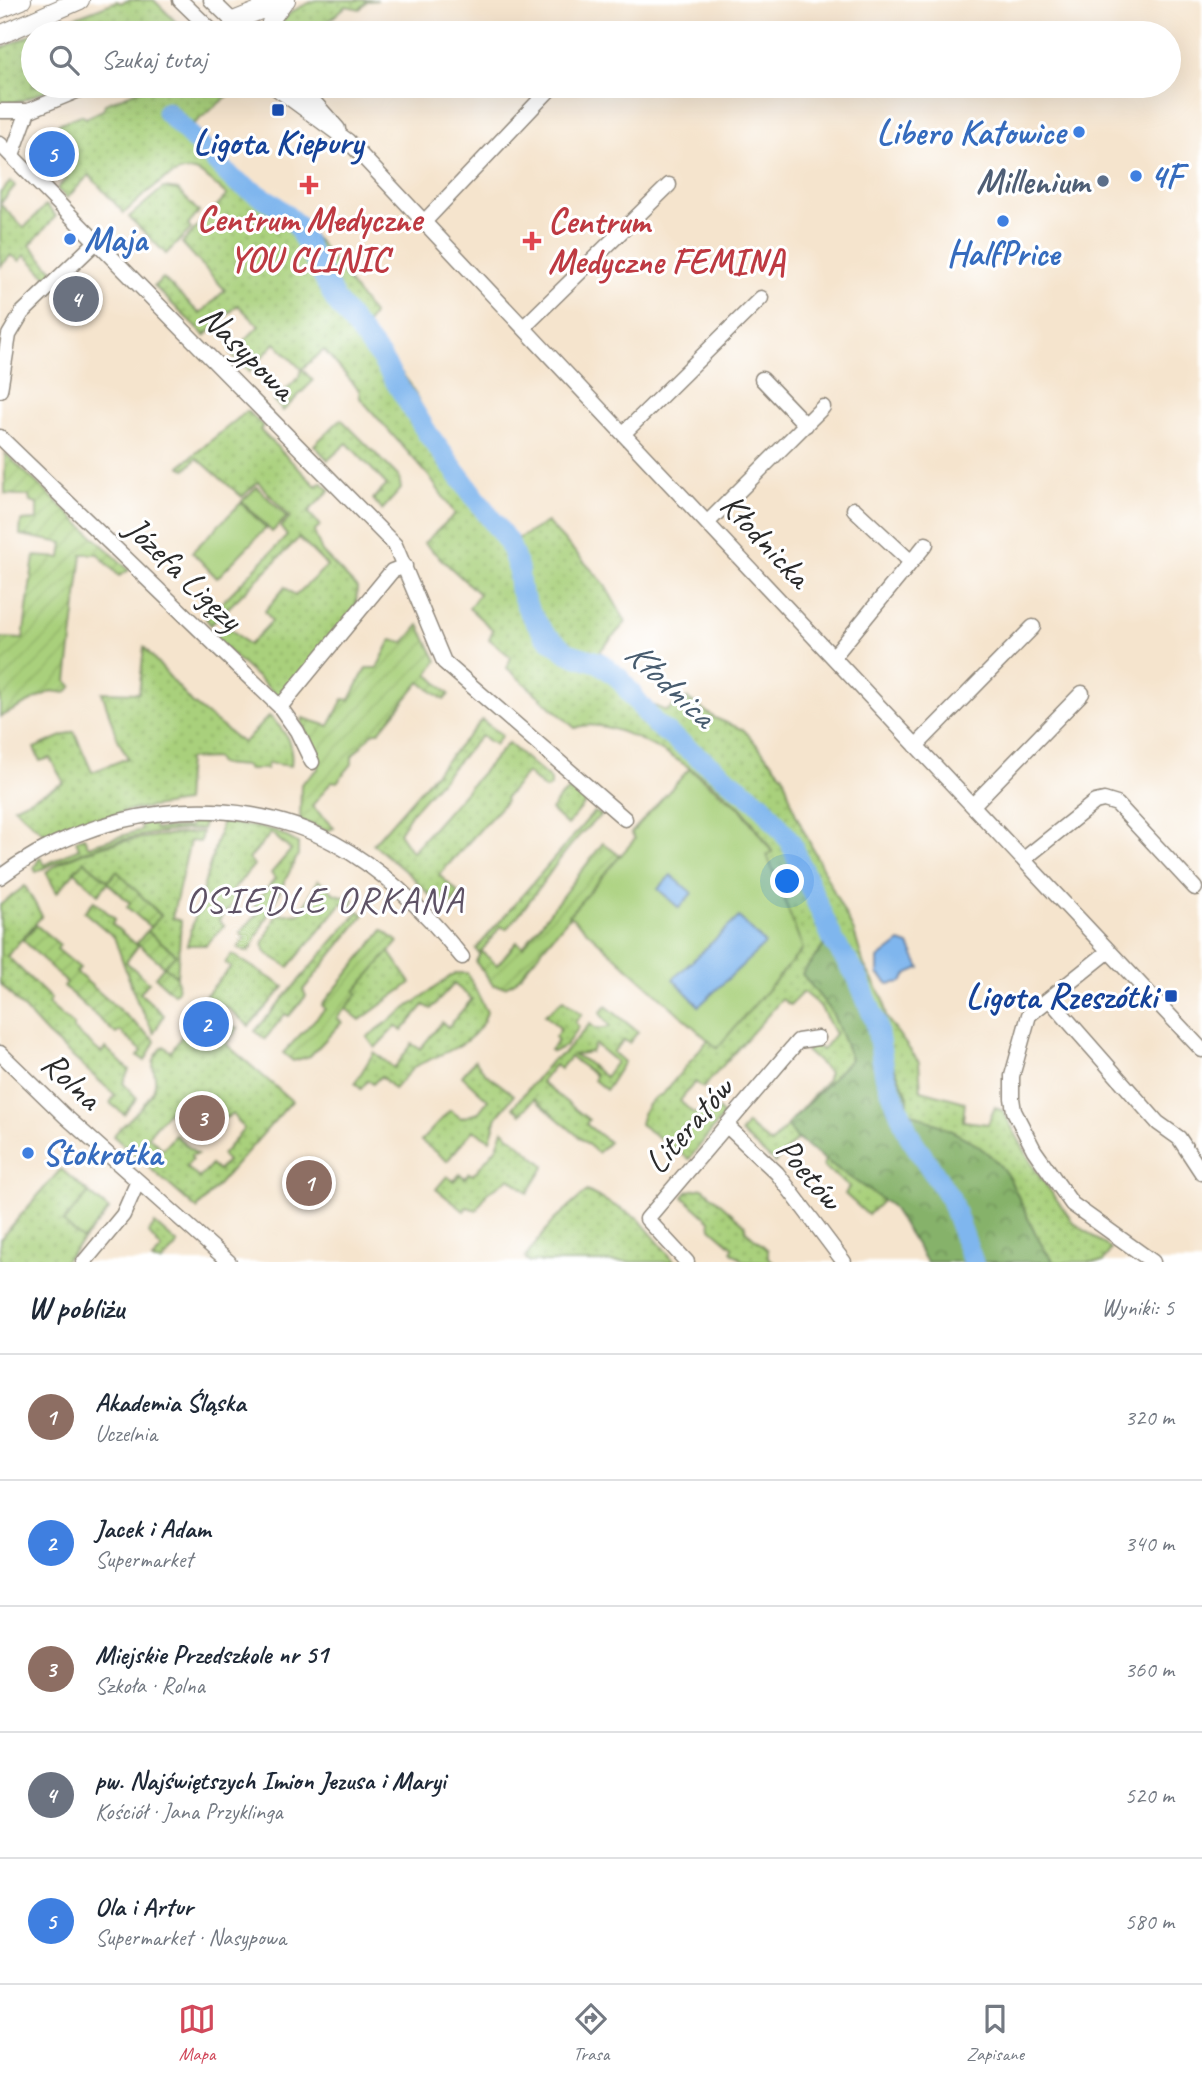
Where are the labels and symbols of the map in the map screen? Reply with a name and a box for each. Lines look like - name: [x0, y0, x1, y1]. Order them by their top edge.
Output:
- marker: Ligota Kiepury: [270, 102, 286, 118]
- place label: Libero Katowice: [876, 110, 1068, 155]
- place label: Ligota Kiepury: [193, 120, 366, 165]
- marker: Libero Katowice: [1071, 124, 1087, 140]
- pin: 5: [29, 128, 75, 180]
- place label: 4F: [1150, 154, 1190, 199]
- place label: Millenium: [976, 159, 1092, 204]
- marker: 4F: [1128, 168, 1144, 184]
- marker: Millenium: [1095, 173, 1111, 189]
- marker: Centrum Medyczne YOU CLINIC: [299, 175, 319, 195]
- place label: Centrum Medyczne YOU CLINIC: [197, 197, 425, 282]
- place label: Centrum Medyczne FEMINA: [548, 199, 786, 284]
- marker: HalfPrice: [995, 213, 1011, 229]
- place label: Maja: [84, 217, 150, 262]
- marker: Maja: [62, 231, 78, 247]
- marker: Centrum Medyczne FEMINA: [522, 231, 542, 251]
- place label: HalfPrice: [947, 231, 1062, 276]
- pin: 4: [53, 273, 99, 325]
- street label: Nasypowa: [190, 295, 307, 412]
- street label: Kłodnicka: [710, 483, 823, 599]
- street label: Józefa Ligęzy: [114, 505, 253, 642]
- water label: Kłodnica: [616, 630, 729, 740]
- your location: [770, 864, 804, 898]
- district label: OSIEDLE ORKANA: [185, 876, 465, 923]
- place label: Ligota Rzeszótki: [966, 974, 1161, 1019]
- marker: Ligota Rzeszótki: [1163, 988, 1179, 1004]
- pin: 2: [183, 998, 229, 1050]
- street label: Rolna: [32, 1041, 113, 1121]
- street label: Literatów: [634, 1065, 745, 1183]
- pin: 3: [179, 1092, 225, 1144]
- street label: Poetów: [766, 1128, 855, 1221]
- place label: Stokrotka: [42, 1131, 165, 1176]
- marker: Stokrotka: [20, 1145, 36, 1161]
- pin: 1: [286, 1157, 332, 1209]

